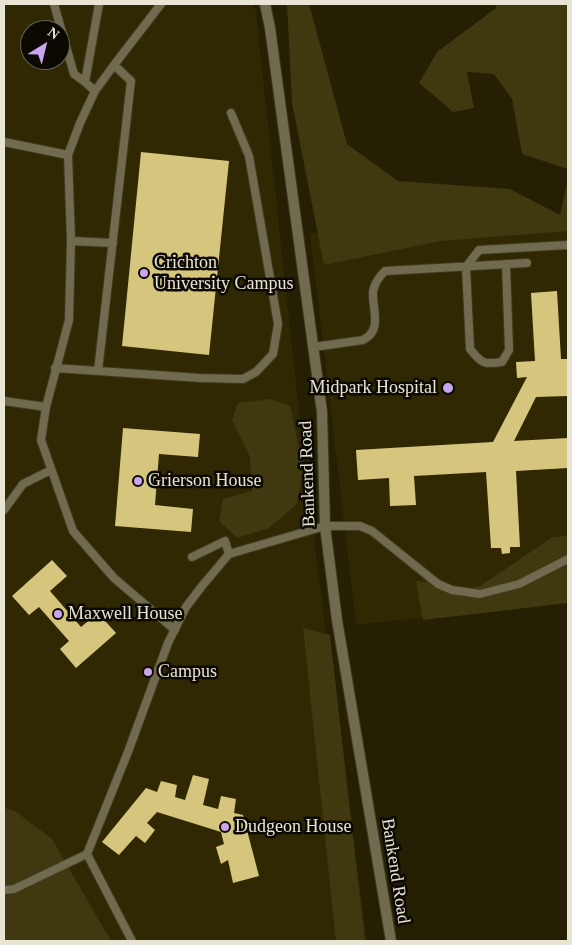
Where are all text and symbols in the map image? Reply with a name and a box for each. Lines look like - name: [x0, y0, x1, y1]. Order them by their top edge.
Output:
- north arrow: [20, 20, 70, 70]
- text: N: [45, 24, 62, 42]
- place label: Crichton University Campus: [154, 252, 293, 294]
- marker: Crichton University Campus: [138, 267, 150, 279]
- place label: Midpark Hospital: [310, 377, 437, 399]
- marker: Midpark Hospital: [441, 381, 455, 395]
- street label: Bankend Road: [295, 420, 321, 528]
- place label: Grierson House: [148, 470, 261, 492]
- marker: Grierson House: [132, 475, 144, 487]
- place label: Maxwell House: [68, 603, 182, 625]
- marker: Maxwell House: [52, 608, 64, 620]
- place label: Campus: [158, 661, 217, 683]
- marker: Campus: [142, 666, 154, 678]
- place label: Dudgeon House: [235, 816, 351, 838]
- street label: Bankend Road: [376, 817, 414, 925]
- marker: Dudgeon House: [219, 821, 231, 833]

